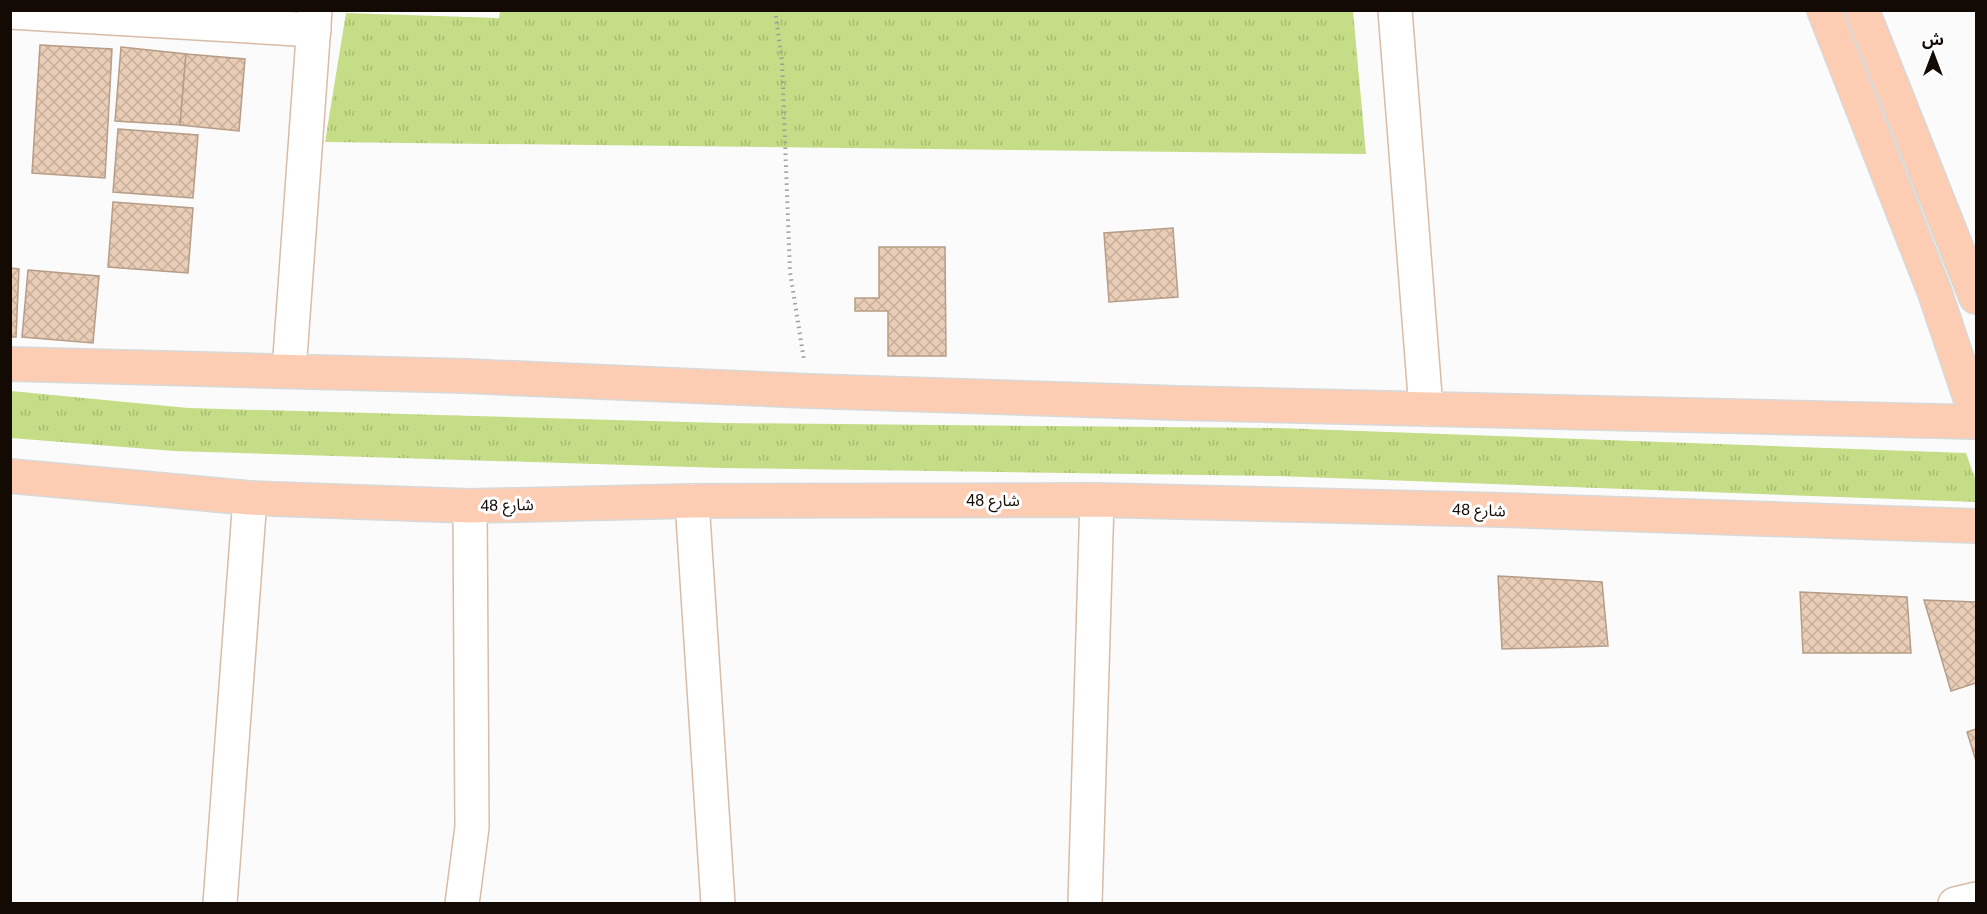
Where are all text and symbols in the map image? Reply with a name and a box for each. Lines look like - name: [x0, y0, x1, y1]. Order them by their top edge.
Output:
- north arrow: [1903, 24, 1963, 84]
- text: ش: [1922, 31, 1944, 49]
- street label: 48 شارع: [966, 492, 1020, 513]
- street label: 48 شارع: [480, 496, 534, 518]
- street label: 48 شارع: [1452, 501, 1506, 523]

